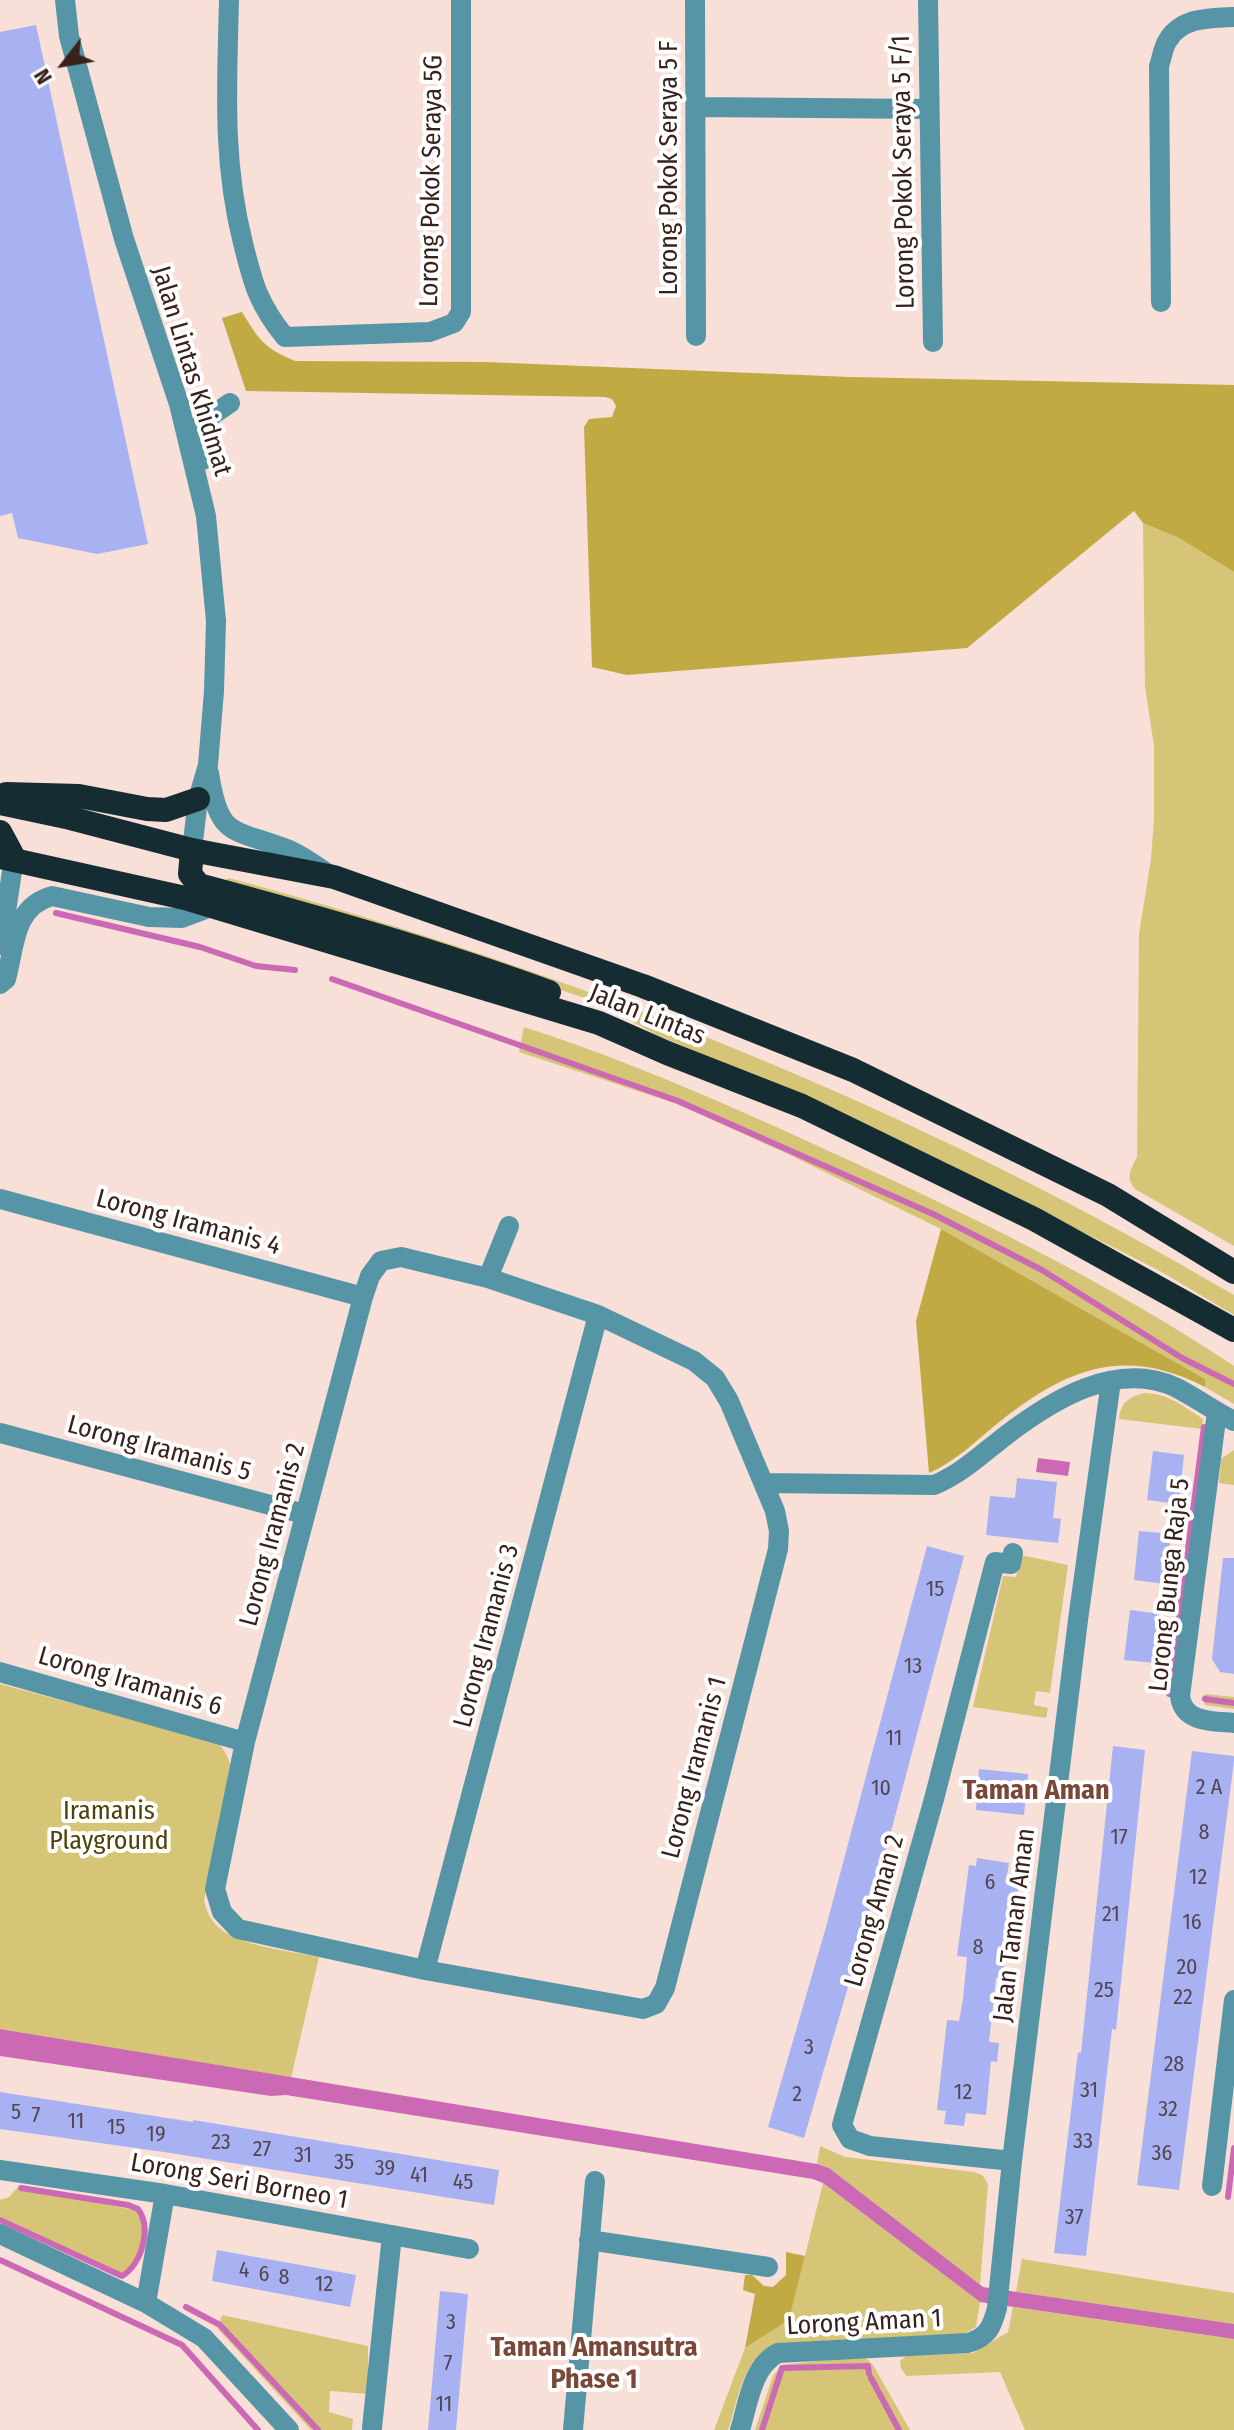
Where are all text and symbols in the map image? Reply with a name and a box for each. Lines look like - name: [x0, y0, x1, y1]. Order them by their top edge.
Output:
- north arrow: [24, 24, 104, 104]
- street label: Lorong Pokok Seraya 5 F/1: [886, 35, 922, 309]
- street label: Lorong Pokok Seraya 5 F: [654, 41, 686, 295]
- street label: Lorong Pokok Seraya 5G: [414, 55, 450, 307]
- text: N: [28, 64, 58, 89]
- street label: Jalan Lintas Khidmat: [144, 262, 238, 480]
- street label: Jalan Lintas: [584, 978, 710, 1052]
- street label: Lorong Iramanis 4: [93, 1183, 283, 1263]
- street label: Lorong Iramanis 5: [64, 1410, 254, 1488]
- street label: Lorong Iramanis 2: [234, 1440, 312, 1630]
- street label: Lorong Bunga Raja 5: [1143, 1477, 1197, 1693]
- street label: Lorong Iramanis 3: [448, 1541, 526, 1731]
- house number: 15: [926, 1577, 944, 1603]
- street label: Lorong Iramanis 6: [35, 1641, 225, 1723]
- house number: 13: [904, 1654, 922, 1680]
- street label: Lorong Iramanis 1: [656, 1674, 734, 1862]
- house number: 11: [886, 1726, 902, 1752]
- district label: Taman Aman: [962, 1774, 1110, 1808]
- house number: 2 A: [1196, 1775, 1222, 1801]
- house number: 10: [871, 1776, 891, 1802]
- park label: Iramanis Playground: [49, 1796, 169, 1858]
- house number: 8: [1199, 1820, 1209, 1846]
- house number: 17: [1110, 1825, 1128, 1851]
- street label: Jalan Taman Aman: [988, 1826, 1042, 2024]
- street label: Lorong Aman 2: [838, 1832, 912, 1990]
- house number: 12: [1189, 1865, 1207, 1891]
- house number: 6: [985, 1870, 995, 1896]
- house number: 21: [1102, 1902, 1120, 1928]
- house number: 16: [1182, 1910, 1202, 1936]
- house number: 8: [973, 1935, 983, 1961]
- house number: 20: [1176, 1955, 1198, 1981]
- house number: 25: [1094, 1978, 1114, 2004]
- house number: 22: [1173, 1985, 1193, 2011]
- house number: 3: [804, 2035, 814, 2061]
- house number: 28: [1164, 2052, 1184, 2078]
- house number: 31: [1080, 2078, 1098, 2104]
- house number: 12: [954, 2080, 972, 2106]
- house number: 2: [792, 2082, 802, 2108]
- house number: 32: [1158, 2097, 1178, 2123]
- house number: 5: [11, 2100, 21, 2126]
- house number: 7: [32, 2103, 40, 2129]
- house number: 11: [68, 2109, 84, 2135]
- house number: 15: [107, 2115, 125, 2141]
- house number: 19: [146, 2122, 166, 2148]
- house number: 33: [1073, 2129, 1093, 2155]
- house number: 23: [211, 2130, 231, 2156]
- house number: 27: [253, 2137, 271, 2163]
- house number: 36: [1152, 2141, 1172, 2167]
- house number: 31: [294, 2143, 312, 2169]
- street label: Lorong Seri Borneo 1: [128, 2148, 350, 2216]
- house number: 35: [334, 2150, 354, 2176]
- house number: 39: [375, 2156, 395, 2182]
- house number: 41: [410, 2163, 428, 2189]
- house number: 45: [453, 2170, 473, 2196]
- house number: 37: [1065, 2205, 1083, 2231]
- house number: 4: [239, 2258, 249, 2284]
- house number: 6: [259, 2262, 269, 2288]
- house number: 8: [279, 2265, 289, 2291]
- house number: 12: [315, 2272, 333, 2298]
- street label: Lorong Aman 1: [786, 2303, 942, 2343]
- house number: 3: [446, 2310, 456, 2336]
- district label: Taman Amansutra Phase 1: [490, 2331, 698, 2397]
- house number: 7: [444, 2351, 452, 2377]
- house number: 11: [436, 2392, 452, 2418]

